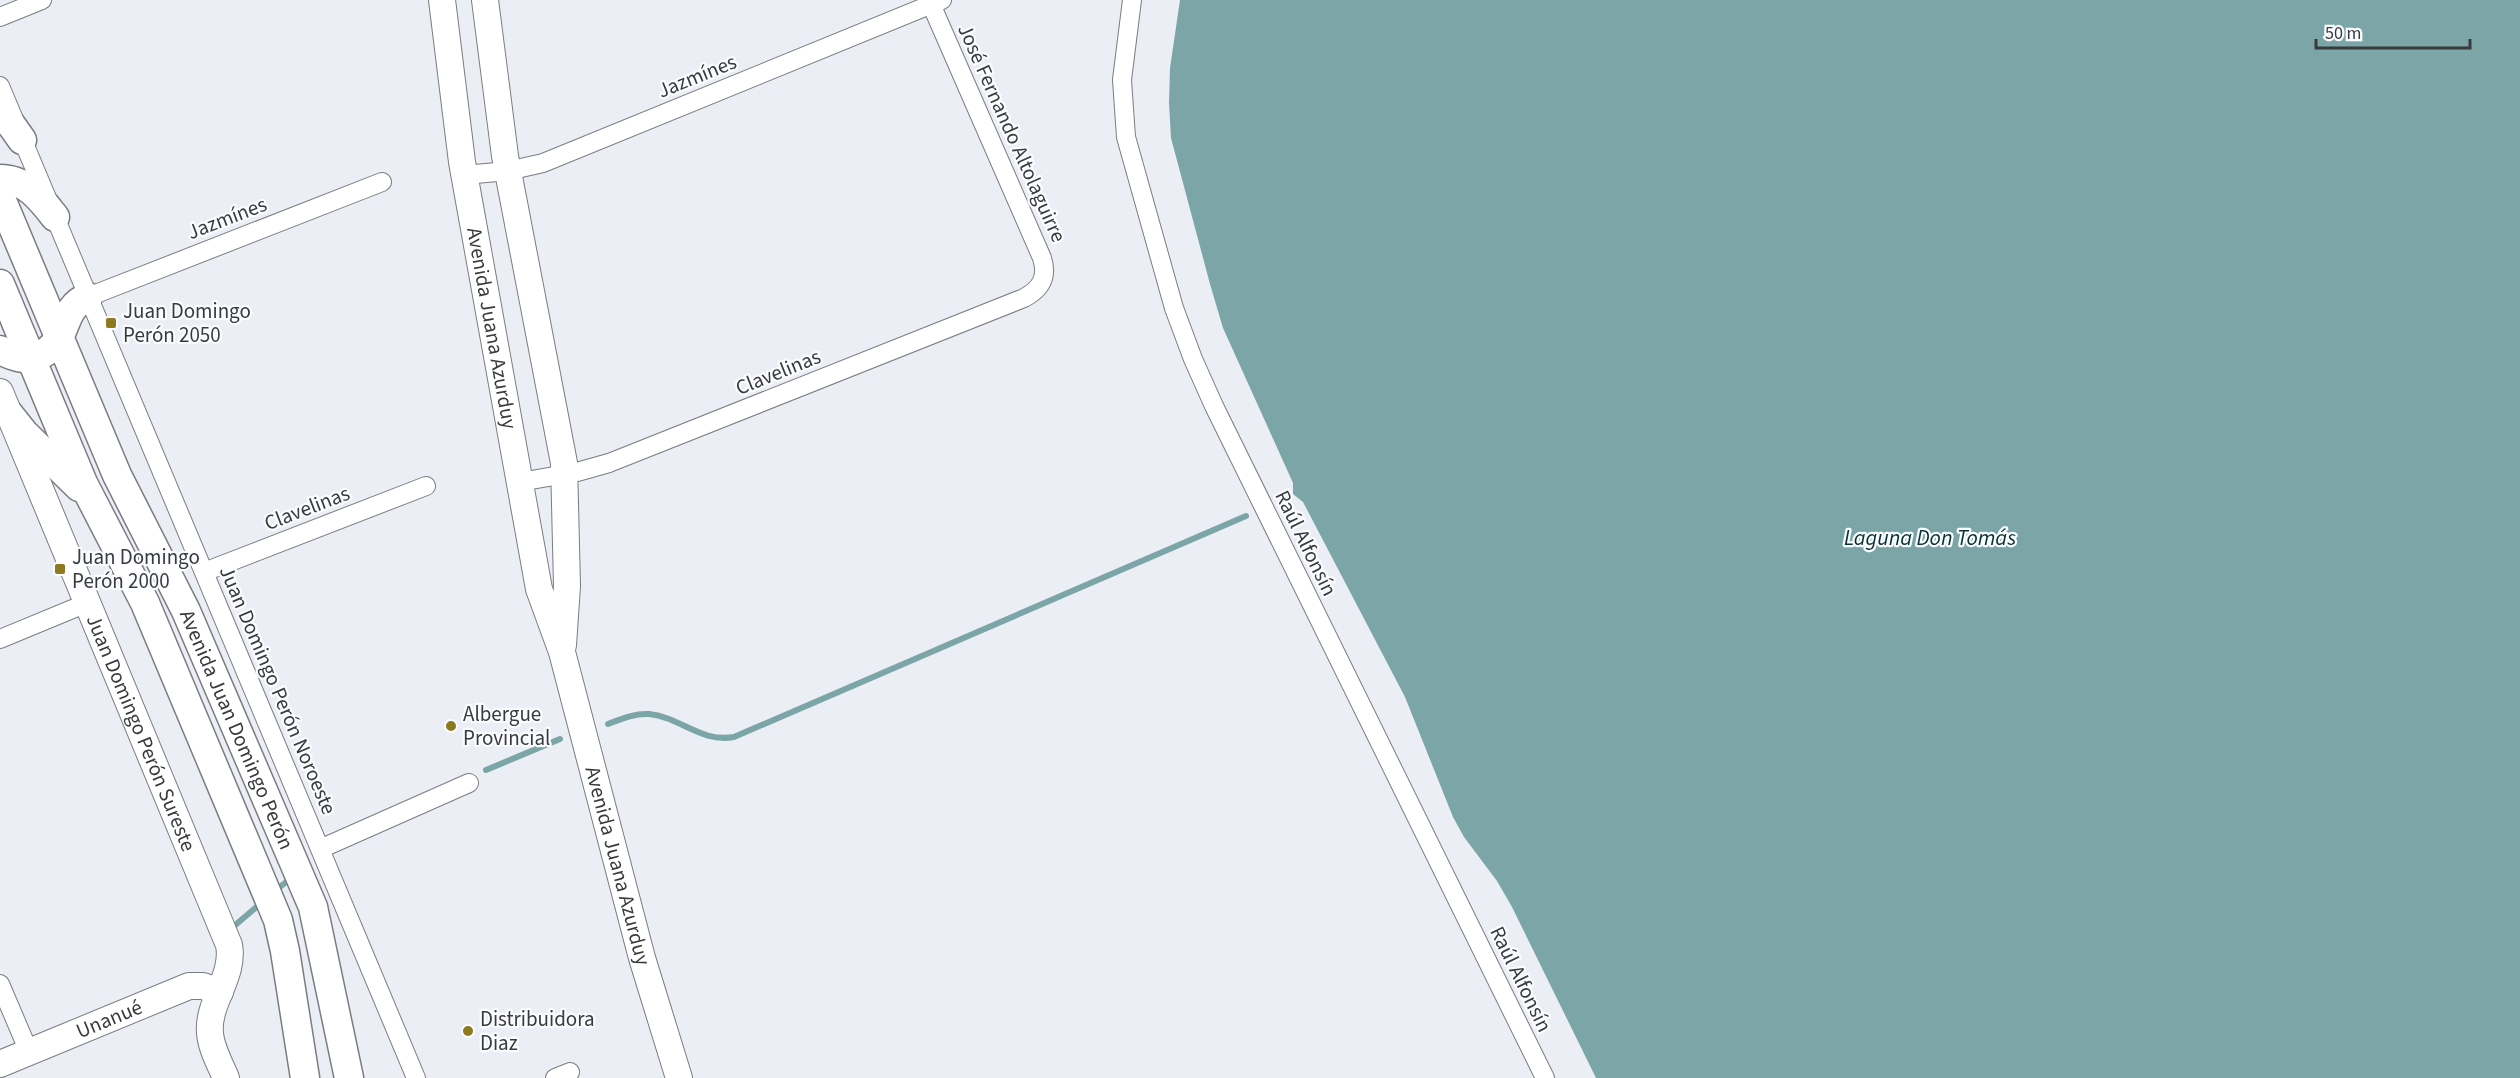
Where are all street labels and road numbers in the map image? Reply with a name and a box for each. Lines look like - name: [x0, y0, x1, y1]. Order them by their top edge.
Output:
- street label: José Fernando Altolaguirre: [950, 19, 1074, 247]
- street label: Jazmínes: [653, 47, 741, 105]
- street label: Jazmínes: [183, 189, 271, 247]
- street label: Avenida Juana Azurduy: [459, 225, 525, 432]
- street label: Clavelinas: [731, 341, 825, 403]
- street label: Clavelinas: [260, 478, 354, 538]
- street label: Raúl Alfonsín: [1267, 485, 1345, 601]
- street label: Juan Domingo Perón Noroeste: [212, 561, 344, 819]
- street label: Avenida Juan Domingo Perón: [172, 605, 302, 854]
- street label: Juan Domingo Perón Sureste: [79, 610, 204, 856]
- street label: Avenida Juana Azurduy: [577, 763, 658, 969]
- street label: Raúl Alfonsín: [1482, 921, 1560, 1037]
- street label: Unanué: [71, 992, 147, 1046]

